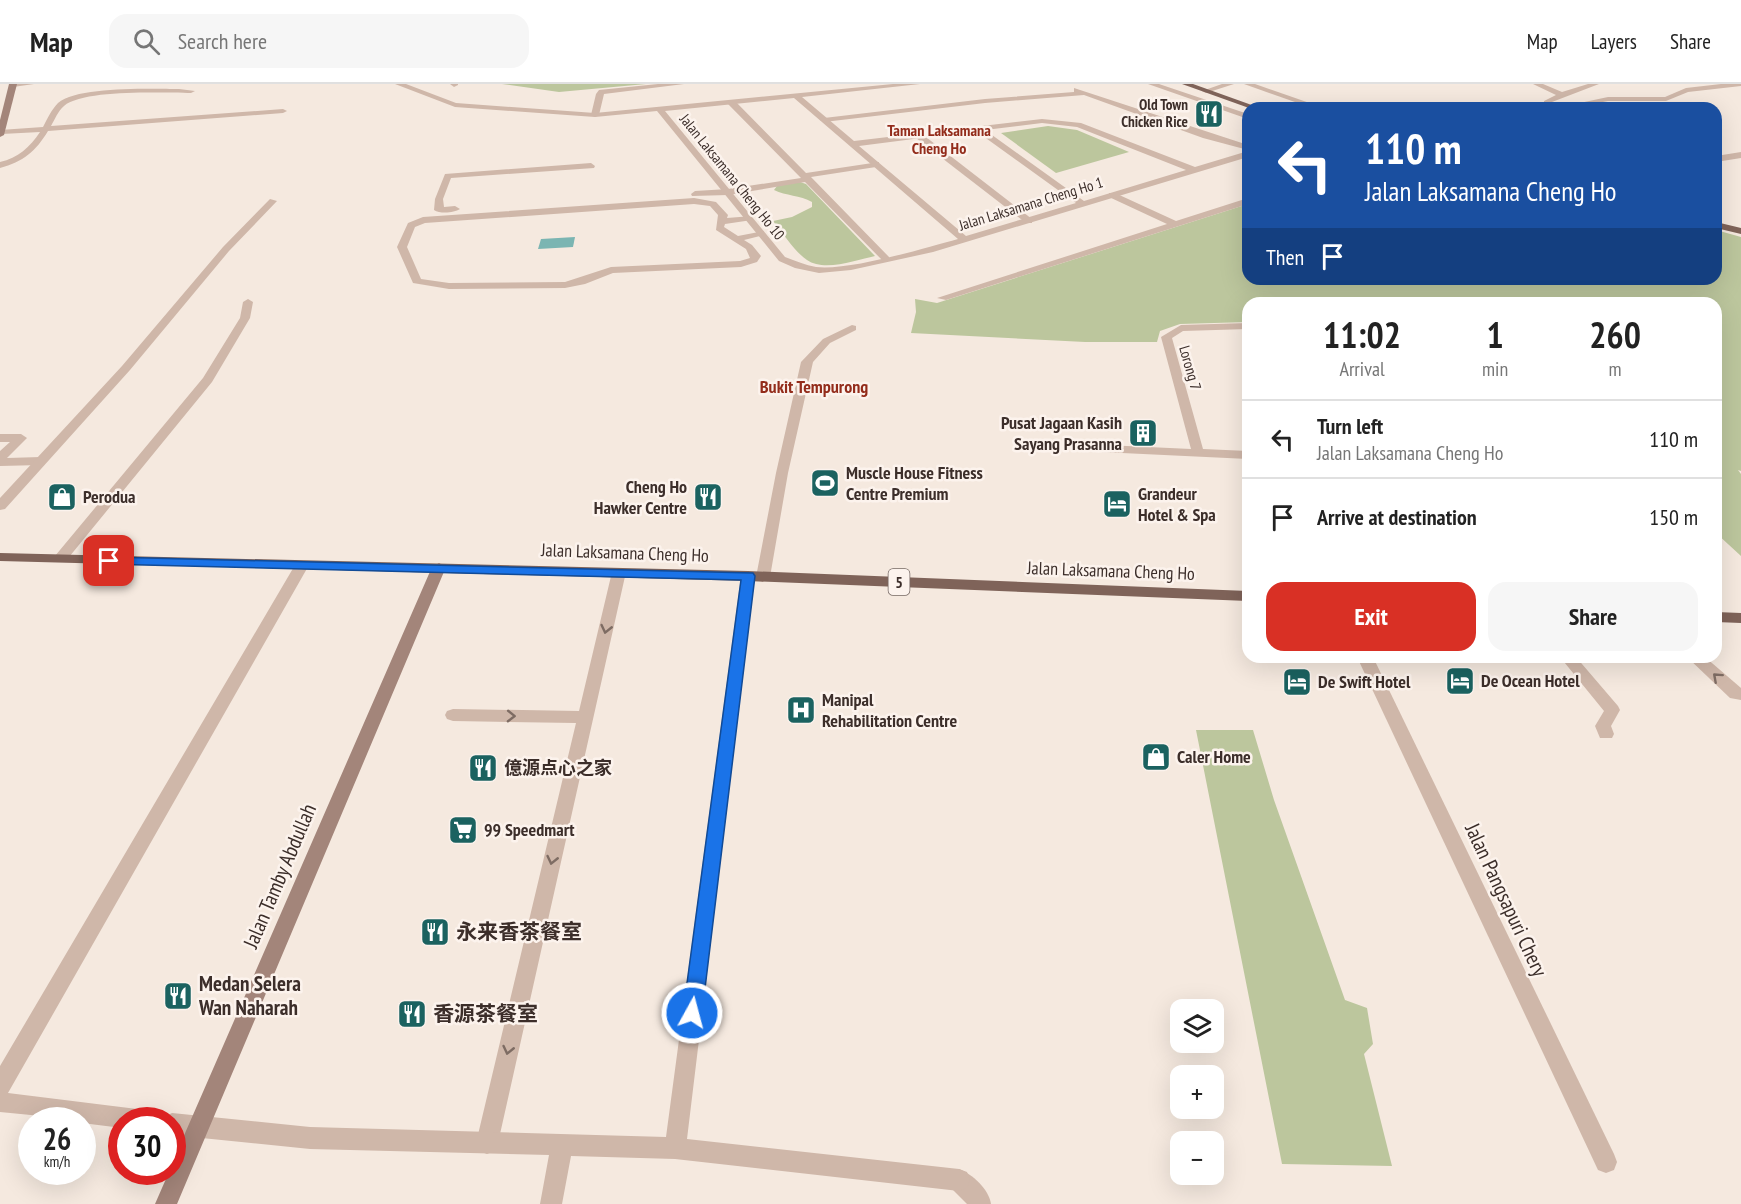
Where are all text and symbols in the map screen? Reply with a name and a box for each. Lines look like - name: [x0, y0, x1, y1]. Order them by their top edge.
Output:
- search box: [109, 14, 529, 68]
- text: Map: [30, 23, 73, 60]
- icon: search: [130, 25, 163, 58]
- text: Search here: [178, 27, 267, 55]
- text: Map: [1527, 28, 1558, 55]
- text: Layers: [1591, 28, 1637, 55]
- text: Share: [1670, 28, 1711, 55]
- place label: Old Town Chicken Rice: [1121, 95, 1188, 131]
- restaurant icon: Old Town Chicken Rice: [1193, 98, 1225, 130]
- street label: Jalan Laksamana Cheng Ho 10: [675, 109, 789, 244]
- district label: Taman Laksamana Cheng Ho: [887, 120, 991, 158]
- text: 110 m: [1365, 121, 1462, 176]
- icon: left: [1266, 126, 1344, 204]
- street label: Jalan Laksamana Cheng Ho 1: [956, 173, 1105, 235]
- text: Jalan Laksamana Cheng Ho: [1365, 174, 1617, 208]
- icon: arrive: [1316, 240, 1349, 273]
- text: Then: [1266, 243, 1304, 271]
- text: 11:02: [1323, 311, 1401, 358]
- text: 1: [1486, 311, 1504, 358]
- text: 260: [1589, 311, 1641, 358]
- street label: Lorong 7: [1175, 343, 1206, 392]
- text: Arrival: [1339, 356, 1385, 382]
- text: min: [1482, 356, 1508, 382]
- text: m: [1609, 356, 1622, 382]
- district label: Bukit Tempurong: [760, 375, 868, 398]
- place label: Pusat Jagaan Kasih Sayang Prasanna: [1001, 411, 1122, 455]
- text: Turn left: [1317, 412, 1383, 440]
- building icon: Pusat Jagaan Kasih Sayang Prasanna: [1127, 417, 1159, 449]
- icon: left: [1266, 423, 1299, 456]
- text: 110 m: [1649, 425, 1698, 453]
- text: Jalan Laksamana Cheng Ho: [1317, 440, 1503, 466]
- place label: Muscle House Fitness Centre Premium: [846, 461, 983, 505]
- sports icon: Muscle House Fitness Centre Premium: [809, 467, 841, 499]
- place label: Cheng Ho Hawker Centre: [594, 475, 687, 519]
- shop icon: Perodua: [46, 481, 78, 513]
- restaurant icon: Cheng Ho Hawker Centre: [692, 481, 724, 513]
- place label: Grandeur Hotel & Spa: [1138, 482, 1216, 526]
- place label: Perodua: [83, 485, 136, 508]
- hotel icon: Grandeur Hotel & Spa: [1101, 488, 1133, 520]
- icon: arrive: [1266, 501, 1299, 534]
- text: Arrive at destination: [1317, 503, 1477, 531]
- text: 150 m: [1649, 503, 1698, 531]
- pin: [83, 535, 134, 586]
- street label: Jalan Laksamana Cheng Ho: [540, 538, 709, 567]
- icon: arrive: [92, 544, 125, 577]
- street label: Jalan Laksamana Cheng Ho: [1026, 556, 1195, 585]
- road number: 5: [888, 569, 910, 595]
- button: Exit: [1266, 582, 1476, 651]
- button: Share: [1488, 582, 1698, 651]
- one-way arrow: [600, 624, 613, 634]
- hotel icon: De Ocean Hotel: [1444, 665, 1476, 697]
- hotel icon: De Swift Hotel: [1281, 666, 1313, 698]
- place label: De Ocean Hotel: [1481, 669, 1580, 692]
- place label: De Swift Hotel: [1318, 670, 1411, 693]
- one-way arrow: [1714, 673, 1724, 684]
- place label: Manipal Rehabilitation Centre: [822, 688, 958, 732]
- hospital icon: Manipal Rehabilitation Centre: [785, 694, 817, 726]
- one-way arrow: [507, 710, 516, 722]
- shop icon: Caler Home: [1140, 741, 1172, 773]
- place label: Caler Home: [1177, 745, 1251, 768]
- restaurant icon: 億源点心之家: [467, 752, 499, 784]
- place label: 億源点心之家: [504, 756, 612, 779]
- street label: Jalan Tamby Abdullah: [237, 800, 322, 953]
- supermarket icon: 99 Speedmart: [447, 814, 479, 846]
- place label: 99 Speedmart: [484, 818, 575, 841]
- street label: Jalan Pangsapuri Chery: [1459, 818, 1554, 981]
- one-way arrow: [547, 855, 560, 865]
- restaurant icon: 永来香茶餐室: [419, 916, 451, 948]
- place label: 永来香茶餐室: [456, 918, 582, 945]
- place label: Medan Selera Wan Naharah: [198, 970, 301, 1021]
- restaurant icon: Medan Selera Wan Naharah: [162, 980, 194, 1012]
- position arrow: [660, 981, 724, 1045]
- restaurant icon: 香源茶餐室: [396, 998, 428, 1030]
- map controls: [1170, 999, 1224, 1185]
- button: layers: [1170, 999, 1224, 1053]
- place label: 香源茶餐室: [433, 1000, 538, 1027]
- one-way arrow: [503, 1045, 516, 1055]
- button: +: [1170, 1065, 1224, 1119]
- speed limit sign: 30: [108, 1107, 186, 1185]
- text: 26: [43, 1119, 71, 1158]
- button: −: [1170, 1131, 1224, 1185]
- text: km/h: [44, 1152, 70, 1171]

